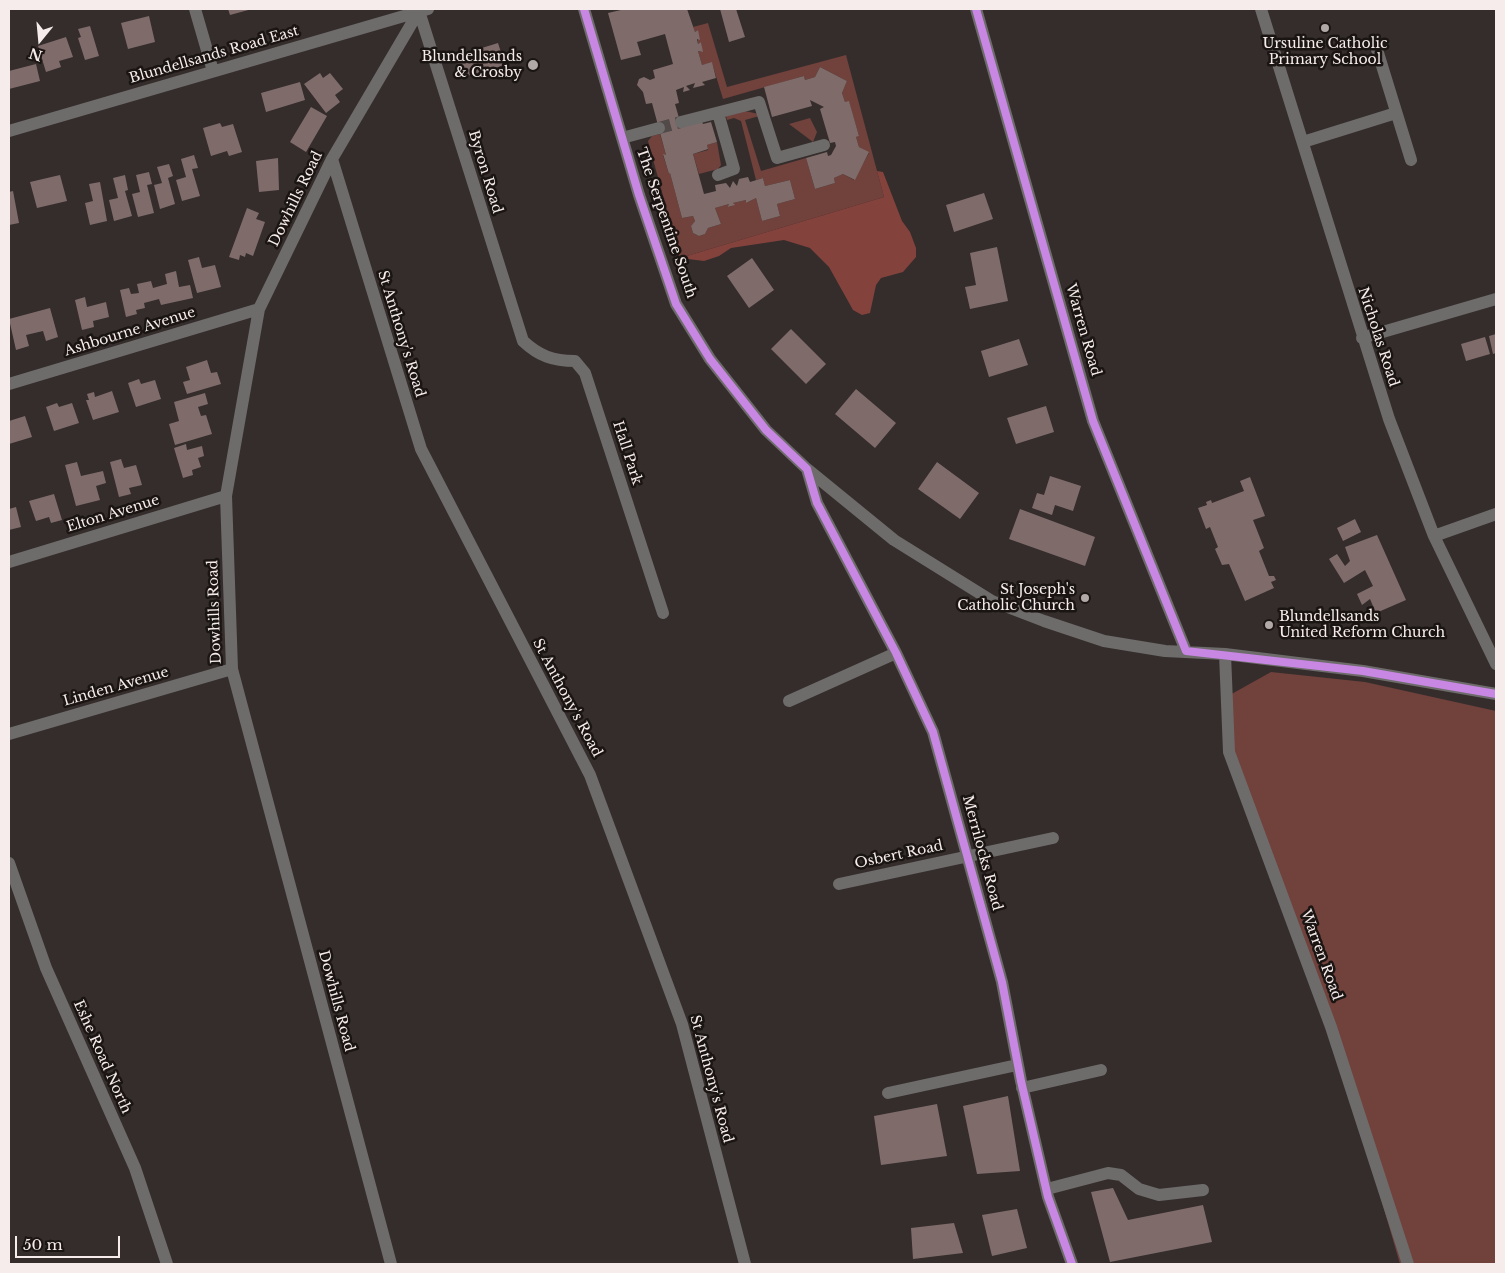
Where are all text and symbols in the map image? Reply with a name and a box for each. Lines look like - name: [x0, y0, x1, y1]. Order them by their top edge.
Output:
- north arrow: [15, 15, 65, 65]
- marker: Ursuline Catholic Primary School: [1319, 22, 1331, 34]
- street label: Blundellsands Road East: [127, 23, 301, 87]
- place label: Ursuline Catholic Primary School: [1263, 36, 1387, 68]
- text: N: [27, 44, 45, 65]
- place label: Blundellsands & Crosby: [422, 49, 522, 82]
- marker: Blundellsands & Crosby: [526, 58, 540, 72]
- street label: Byron Road: [464, 128, 506, 216]
- street label: The Serpentine South: [632, 146, 700, 300]
- street label: Dowhills Road: [266, 148, 326, 250]
- street label: St Anthony's Road: [374, 269, 428, 399]
- street label: Warren Road: [1062, 282, 1104, 378]
- street label: Nicholas Road: [1354, 285, 1402, 389]
- street label: Ashbourne Avenue: [62, 304, 198, 360]
- street label: Hall Park: [609, 419, 645, 487]
- street label: Elton Avenue: [65, 492, 161, 536]
- street label: Dowhills Road: [205, 560, 225, 664]
- place label: St Joseph's Catholic Church: [957, 582, 1075, 614]
- marker: St Joseph's Catholic Church: [1079, 592, 1091, 604]
- place label: Blundellsands United Reform Church: [1279, 609, 1445, 642]
- marker: Blundellsands United Reform Church: [1263, 619, 1275, 631]
- street label: St Anthony's Road: [529, 636, 605, 760]
- street label: Linden Avenue: [61, 664, 171, 710]
- street label: Merrilocks Road: [959, 794, 1005, 912]
- street label: Osbert Road: [853, 837, 945, 873]
- street label: Warren Road: [1297, 907, 1345, 1003]
- street label: Dowhills Road: [314, 948, 358, 1054]
- street label: Eshe Road North: [69, 998, 135, 1116]
- street label: St Anthony's Road: [686, 1013, 736, 1145]
- scale bar: [18, 1226, 122, 1258]
- text: 50 m: [23, 1235, 63, 1254]

